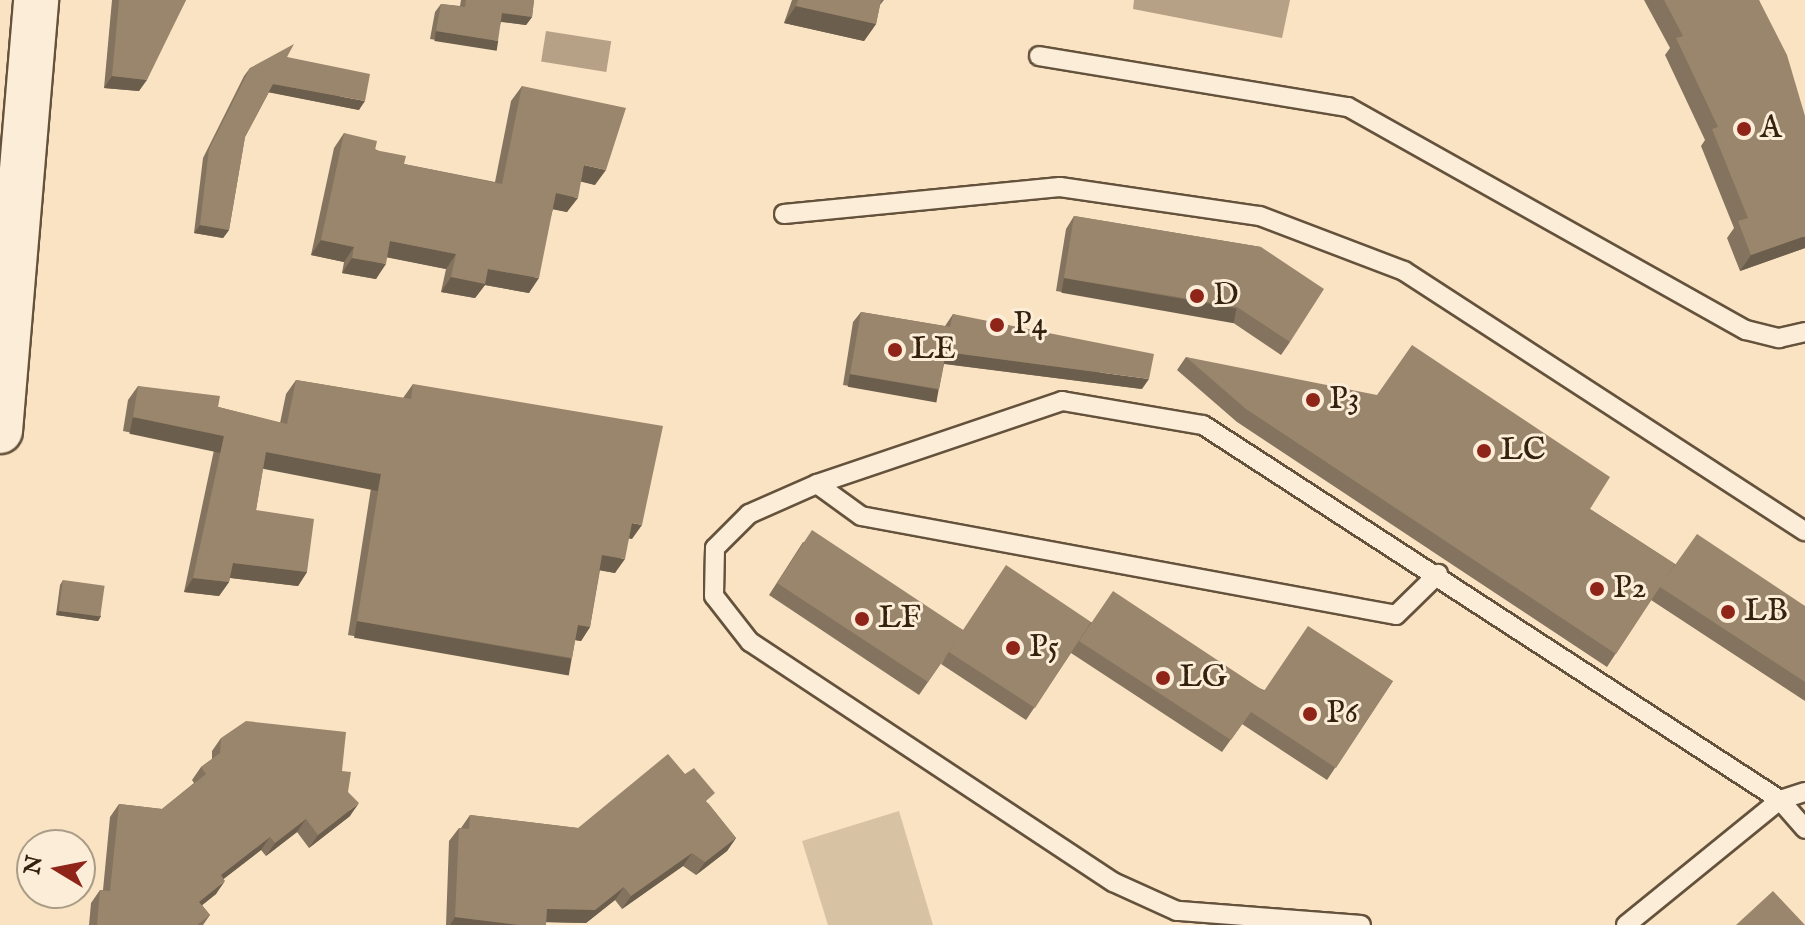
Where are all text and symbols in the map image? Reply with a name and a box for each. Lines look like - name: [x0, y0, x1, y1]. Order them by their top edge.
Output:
- place label: A: [1760, 110, 1782, 148]
- marker: A: [1735, 120, 1753, 138]
- place label: D: [1213, 277, 1239, 315]
- marker: D: [1188, 287, 1206, 305]
- place label: P4: [1013, 306, 1047, 344]
- marker: P4: [988, 316, 1006, 334]
- place label: LE: [911, 331, 956, 369]
- marker: LE: [886, 341, 904, 359]
- place label: P3: [1329, 381, 1359, 419]
- marker: P3: [1304, 391, 1322, 409]
- place label: LC: [1500, 432, 1546, 470]
- marker: LC: [1475, 442, 1493, 460]
- place label: P2: [1613, 570, 1647, 608]
- marker: P2: [1588, 580, 1606, 598]
- place label: LB: [1744, 593, 1788, 631]
- place label: LF: [878, 600, 921, 638]
- marker: LB: [1719, 603, 1737, 621]
- marker: LF: [853, 610, 871, 628]
- place label: P5: [1029, 629, 1059, 667]
- marker: P5: [1004, 639, 1022, 657]
- place label: LG: [1179, 659, 1227, 697]
- marker: LG: [1154, 669, 1172, 687]
- place label: P6: [1326, 695, 1358, 733]
- marker: P6: [1301, 705, 1319, 723]
- north arrow: [16, 829, 96, 909]
- text: N: [19, 853, 50, 877]

